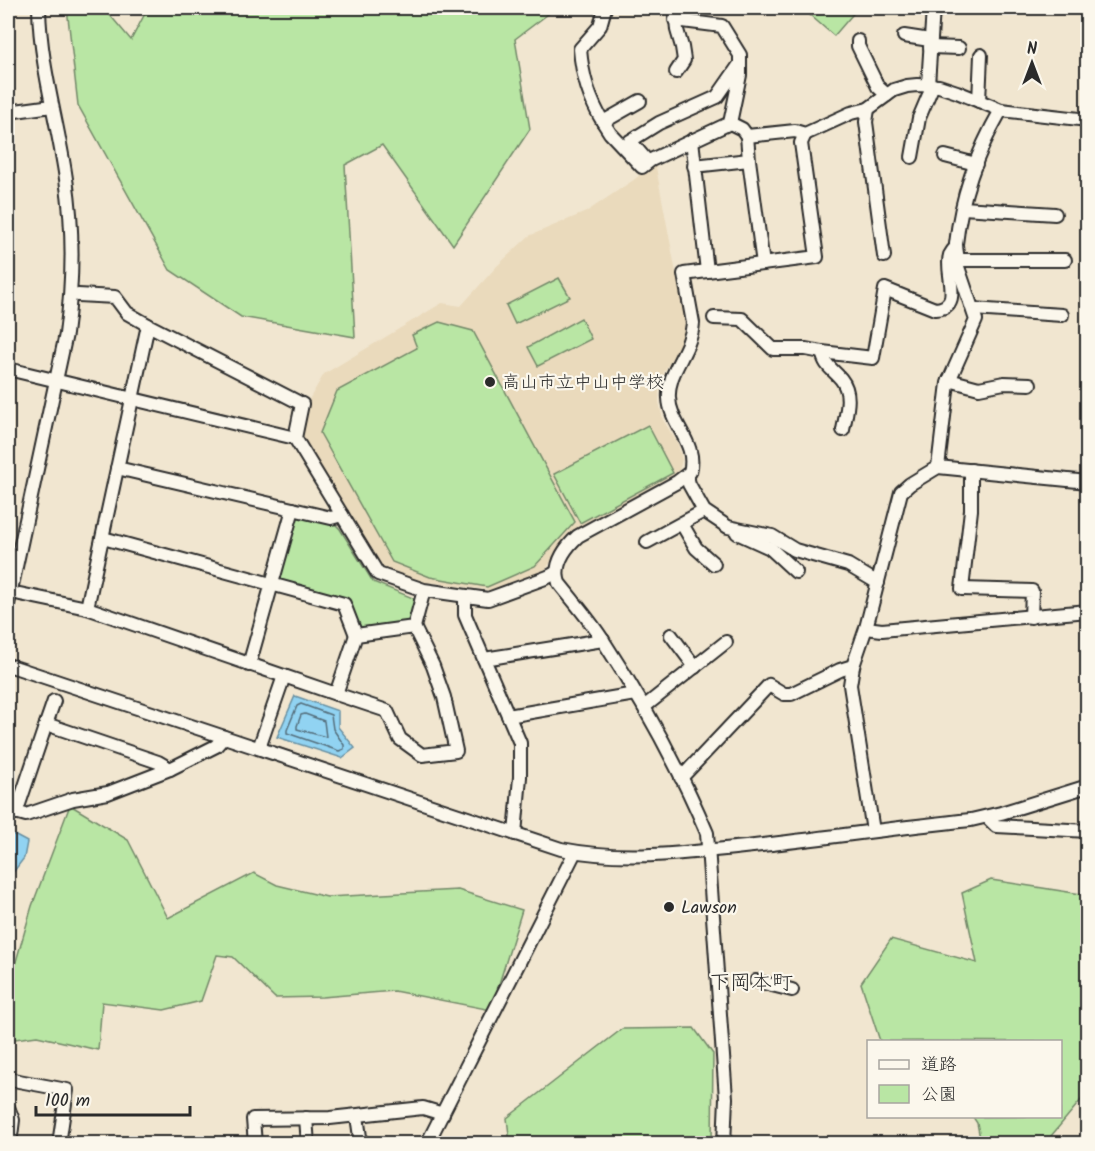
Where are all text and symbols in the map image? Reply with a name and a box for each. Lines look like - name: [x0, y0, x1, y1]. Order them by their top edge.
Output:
- north arrow: [1002, 33, 1062, 93]
- text: N: [1027, 37, 1037, 62]
- place label: 高山市立中山中学校: [502, 369, 664, 398]
- marker: 高山市立中山中学校: [483, 375, 497, 389]
- place label: Lawson: [681, 894, 737, 923]
- marker: Lawson: [662, 900, 676, 914]
- district label: 下岡本町: [709, 967, 793, 1000]
- legend: [867, 1040, 1062, 1118]
- text: 道路: [921, 1051, 957, 1080]
- scale bar: [36, 1079, 190, 1117]
- text: 公園: [921, 1081, 957, 1110]
- text: 100 m: [45, 1087, 90, 1116]

